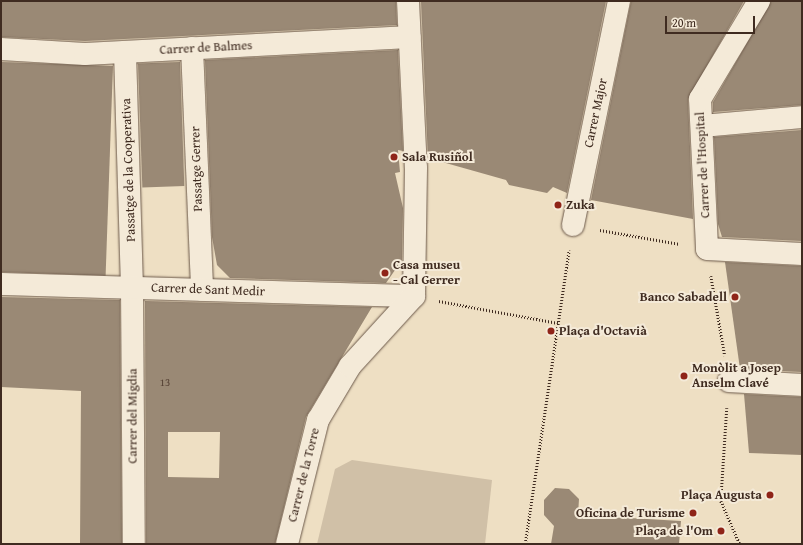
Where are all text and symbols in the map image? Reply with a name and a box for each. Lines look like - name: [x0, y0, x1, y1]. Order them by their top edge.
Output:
- scale bar: [667, 8, 757, 34]
- text: 20 m: [672, 14, 696, 31]
- street label: Carrer de Balmes: [159, 38, 253, 58]
- street label: Carrer Major: [581, 77, 611, 149]
- street label: Passatge de la Cooperativa: [119, 98, 139, 242]
- street label: Carrer de l'Hospital: [692, 111, 714, 219]
- street label: Passatge Gerrer: [188, 126, 206, 212]
- place label: Sala Rusiñol: [402, 149, 473, 165]
- marker: Sala Rusiñol: [389, 152, 399, 162]
- place label: Zuka: [566, 197, 595, 213]
- marker: Zuka: [553, 200, 563, 210]
- place label: Casa museu - Cal Gerrer: [393, 258, 460, 289]
- marker: Casa museu - Cal Gerrer: [380, 268, 390, 278]
- street label: Carrer de Sant Medir: [151, 280, 265, 300]
- place label: Banco Sabadell: [640, 289, 727, 305]
- marker: Banco Sabadell: [730, 292, 740, 302]
- place label: Plaça d'Octavià: [559, 323, 647, 339]
- marker: Plaça d'Octavià: [546, 326, 556, 336]
- place label: Monòlit a Josep Anselm Clavé: [692, 361, 781, 392]
- street label: Carrer del Migdia: [125, 368, 141, 464]
- marker: Monòlit a Josep Anselm Clavé: [679, 371, 689, 381]
- house number: 13: [160, 375, 170, 389]
- street label: Carrer de la Torre: [285, 426, 323, 524]
- place label: Plaça Augusta: [681, 487, 762, 503]
- marker: Plaça Augusta: [765, 490, 775, 500]
- place label: Oficina de Turisme: [576, 505, 685, 521]
- marker: Oficina de Turisme: [688, 508, 698, 518]
- place label: Plaça de l'Om: [636, 523, 713, 539]
- marker: Plaça de l'Om: [716, 526, 726, 536]

